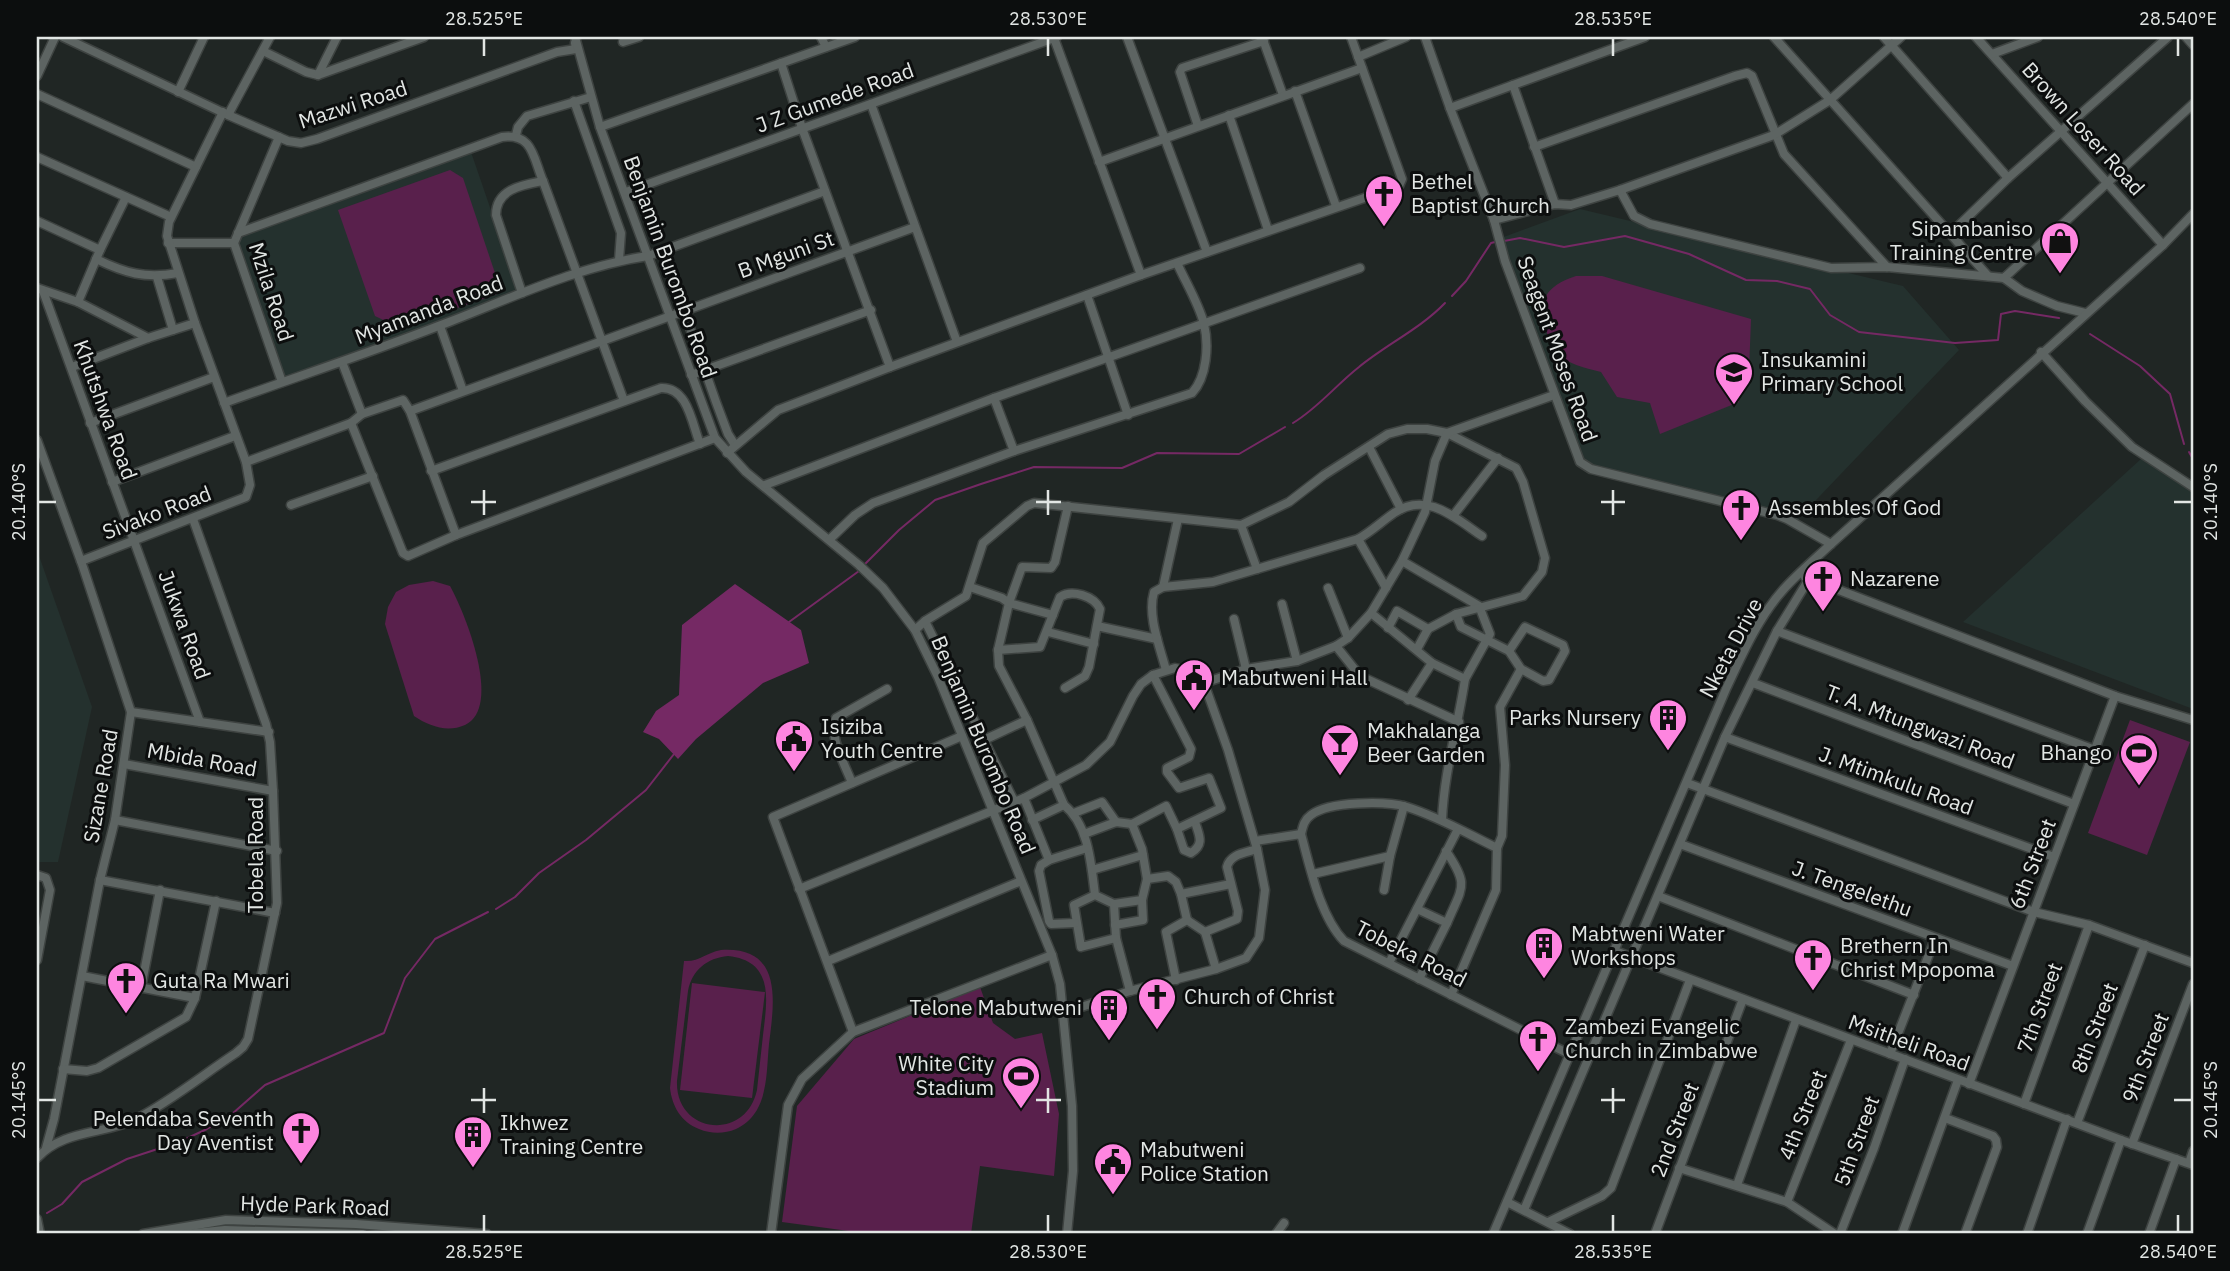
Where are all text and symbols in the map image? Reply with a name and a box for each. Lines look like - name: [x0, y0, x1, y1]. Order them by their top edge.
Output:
- text: 28.525°E: [445, 7, 523, 30]
- text: 28.530°E: [1009, 7, 1087, 30]
- text: 28.535°E: [1574, 7, 1652, 30]
- text: 28.540°E: [2139, 7, 2217, 30]
- street label: J Z Gumede Road: [752, 55, 918, 139]
- street label: Brown Loser Road: [2016, 56, 2151, 201]
- street label: Mazwi Road: [295, 73, 411, 135]
- street label: Benjamin Burombo Road: [618, 152, 724, 382]
- place label: Bethel Baptist Church: [1411, 167, 1550, 219]
- church icon: Bethel Baptist Church: [1363, 173, 1405, 228]
- place label: Sipambaniso Training Centre: [1890, 214, 2033, 266]
- shop icon: Sipambaniso Training Centre: [2039, 220, 2081, 275]
- street label: B Mguni St: [734, 224, 838, 284]
- street label: Mzila Road: [243, 239, 301, 345]
- street label: Seagent Moses Road: [1511, 252, 1605, 445]
- street label: Myamanda Road: [351, 268, 507, 350]
- street label: Khutshwa Road: [68, 336, 144, 484]
- place label: Insukamini Primary School: [1761, 345, 1904, 397]
- school or university icon: Insukamini Primary School: [1713, 351, 1755, 406]
- text: 20.140°S: [7, 463, 30, 541]
- text: 20.140°S: [2199, 463, 2222, 541]
- street label: Sivako Road: [98, 478, 215, 546]
- church icon: Assembles Of God: [1720, 487, 1762, 542]
- place label: Assembles Of God: [1768, 493, 1941, 521]
- church icon: Nazarene: [1802, 558, 1844, 613]
- place label: Nazarene: [1850, 564, 1940, 592]
- street label: Jukwa Road: [152, 566, 218, 683]
- street label: Nketa Drive: [1692, 593, 1768, 702]
- street label: Benjamin Burombo Road: [925, 631, 1043, 858]
- public building icon: Mabutweni Hall: [1173, 657, 1215, 712]
- place label: Mabutweni Hall: [1221, 663, 1368, 691]
- street label: T. A. Mtungwazi Road: [1822, 677, 2019, 775]
- building icon: Parks Nursery: [1647, 697, 1689, 752]
- place label: Parks Nursery: [1509, 703, 1642, 731]
- place label: Isiziba Youth Centre: [821, 712, 943, 764]
- place label: Makhalanga Beer Garden: [1367, 716, 1485, 768]
- public building icon: Isiziba Youth Centre: [773, 718, 815, 773]
- bar icon: Makhalanga Beer Garden: [1319, 722, 1361, 777]
- street label: Sizane Road: [76, 727, 124, 845]
- sports icon: Bhango: [2118, 732, 2160, 787]
- street label: Mbida Road: [145, 736, 259, 782]
- place label: Bhango: [2040, 738, 2112, 766]
- street label: J. Mtimkulu Road: [1815, 739, 1978, 821]
- street label: Tobela Road: [241, 797, 269, 913]
- street label: 6th Street: [2002, 815, 2062, 913]
- street label: J. Tengelethu: [1788, 853, 1916, 923]
- street label: Tobeka Road: [1351, 913, 1472, 993]
- place label: Mabtweni Water Workshops: [1571, 919, 1725, 971]
- building icon: Mabtweni Water Workshops: [1523, 925, 1565, 980]
- place label: Brethern In Christ Mpopoma: [1840, 931, 1995, 983]
- church icon: Brethern In Christ Mpopoma: [1792, 937, 1834, 992]
- street label: 7th Street: [2010, 958, 2068, 1057]
- church icon: Guta Ra Mwari: [105, 960, 147, 1015]
- place label: Guta Ra Mwari: [153, 966, 290, 994]
- church icon: Church of Christ: [1136, 976, 1178, 1031]
- street label: 8th Street: [2064, 979, 2124, 1077]
- place label: Church of Christ: [1184, 982, 1335, 1010]
- building icon: Telone Mabutweni: [1088, 987, 1130, 1042]
- place label: Telone Mabutweni: [909, 993, 1082, 1021]
- street label: Msitheli Road: [1845, 1007, 1974, 1077]
- street label: 9th Street: [2115, 1009, 2175, 1107]
- place label: Zambezi Evangelic Church in Zimbabwe: [1565, 1012, 1758, 1064]
- church icon: Zambezi Evangelic Church in Zimbabwe: [1517, 1018, 1559, 1073]
- place label: White City Stadium: [898, 1049, 995, 1101]
- sports icon: White City Stadium: [1000, 1055, 1042, 1110]
- text: 20.145°S: [7, 1061, 30, 1139]
- text: 20.145°S: [2199, 1061, 2222, 1139]
- street label: 4th Street: [1771, 1066, 1833, 1164]
- street label: 2nd Street: [1643, 1078, 1705, 1181]
- street label: 5th Street: [1827, 1091, 1885, 1190]
- place label: Pelendaba Seventh Day Aventist: [93, 1104, 274, 1156]
- place label: Ikhwez Training Centre: [500, 1108, 643, 1160]
- church icon: Pelendaba Seventh Day Aventist: [280, 1110, 322, 1165]
- building icon: Ikhwez Training Centre: [452, 1114, 494, 1169]
- place label: Mabutweni Police Station: [1140, 1135, 1269, 1187]
- public building icon: Mabutweni Police Station: [1092, 1141, 1134, 1196]
- street label: Hyde Park Road: [240, 1188, 390, 1222]
- text: 28.525°E: [445, 1240, 523, 1263]
- text: 28.530°E: [1009, 1240, 1087, 1263]
- text: 28.535°E: [1574, 1240, 1652, 1263]
- text: 28.540°E: [2139, 1240, 2217, 1263]

